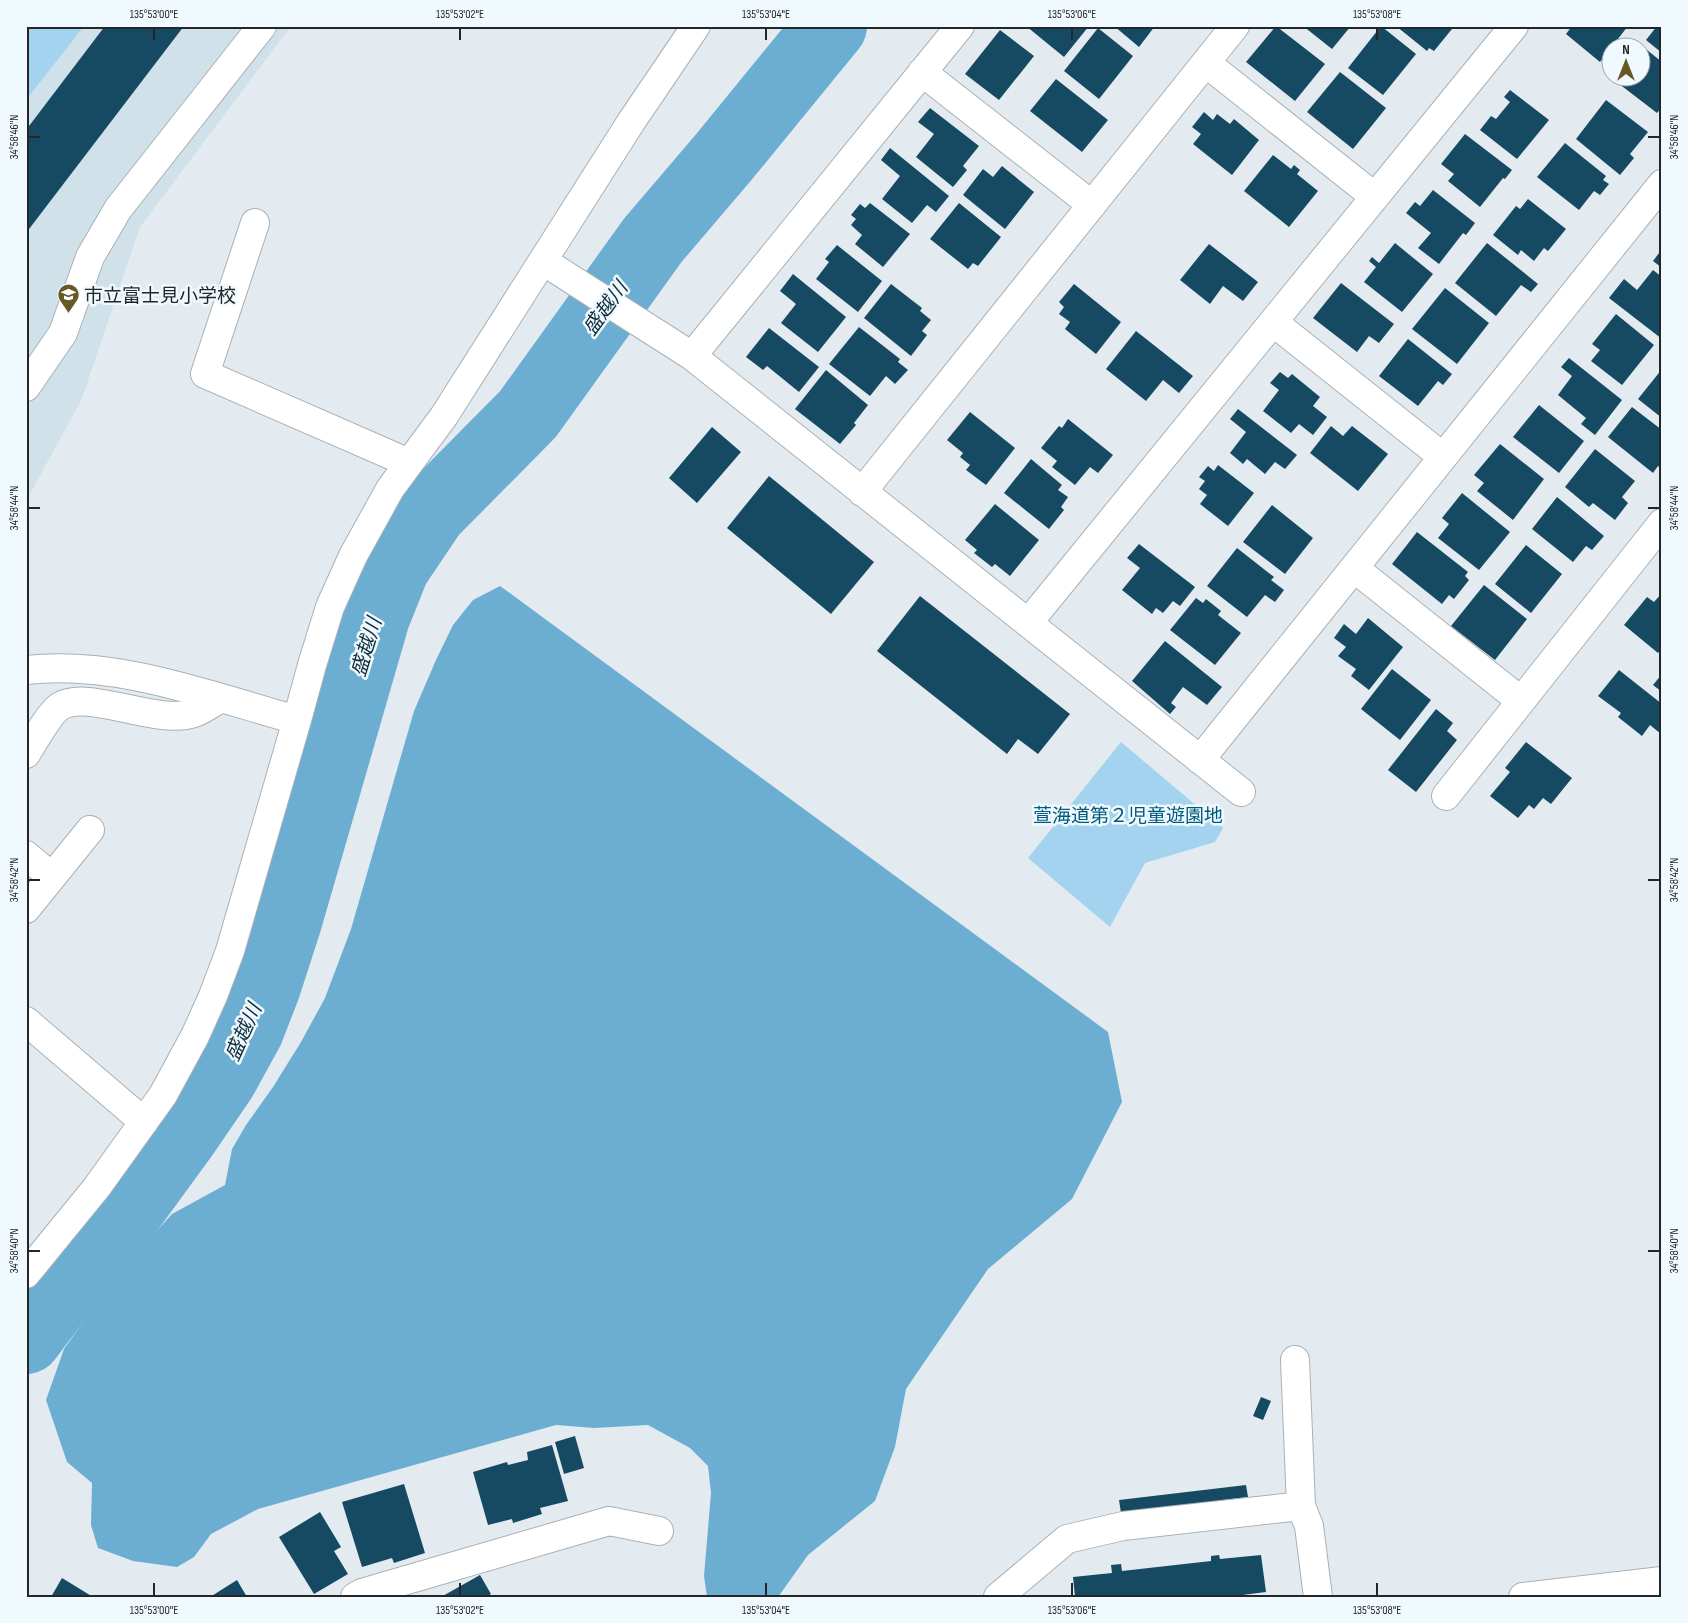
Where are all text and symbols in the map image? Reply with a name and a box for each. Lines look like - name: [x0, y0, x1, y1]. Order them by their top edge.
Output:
- text: 135°53'00"E: [130, 7, 178, 22]
- text: 135°53'02"E: [436, 7, 484, 22]
- text: 135°53'04"E: [742, 7, 790, 22]
- text: 135°53'06"E: [1048, 7, 1096, 22]
- text: 135°53'08"E: [1353, 7, 1401, 22]
- north arrow: [1600, 38, 1650, 88]
- text: N: [1622, 41, 1630, 58]
- text: 34°58'46"N: [7, 115, 22, 159]
- text: 34°58'46"N: [1667, 115, 1682, 159]
- water label: 盛越川: [578, 276, 634, 340]
- school or university icon: 市立富士見小学校: [56, 283, 80, 314]
- place label: 市立富士見小学校: [84, 285, 236, 308]
- text: 34°58'44"N: [7, 486, 22, 530]
- text: 34°58'44"N: [1667, 486, 1682, 530]
- water label: 盛越川: [347, 613, 388, 679]
- park label: 萱海道第２児童遊園地: [1033, 805, 1223, 828]
- text: 34°58'42"N: [7, 858, 22, 902]
- text: 34°58'42"N: [1667, 858, 1682, 902]
- water label: 盛越川: [221, 998, 268, 1065]
- text: 34°58'40"N: [7, 1228, 22, 1274]
- text: 34°58'40"N: [1667, 1228, 1682, 1274]
- text: 135°53'00"E: [130, 1603, 178, 1618]
- text: 135°53'02"E: [436, 1603, 484, 1618]
- text: 135°53'04"E: [742, 1603, 790, 1618]
- text: 135°53'06"E: [1048, 1603, 1096, 1618]
- text: 135°53'08"E: [1353, 1603, 1401, 1618]

